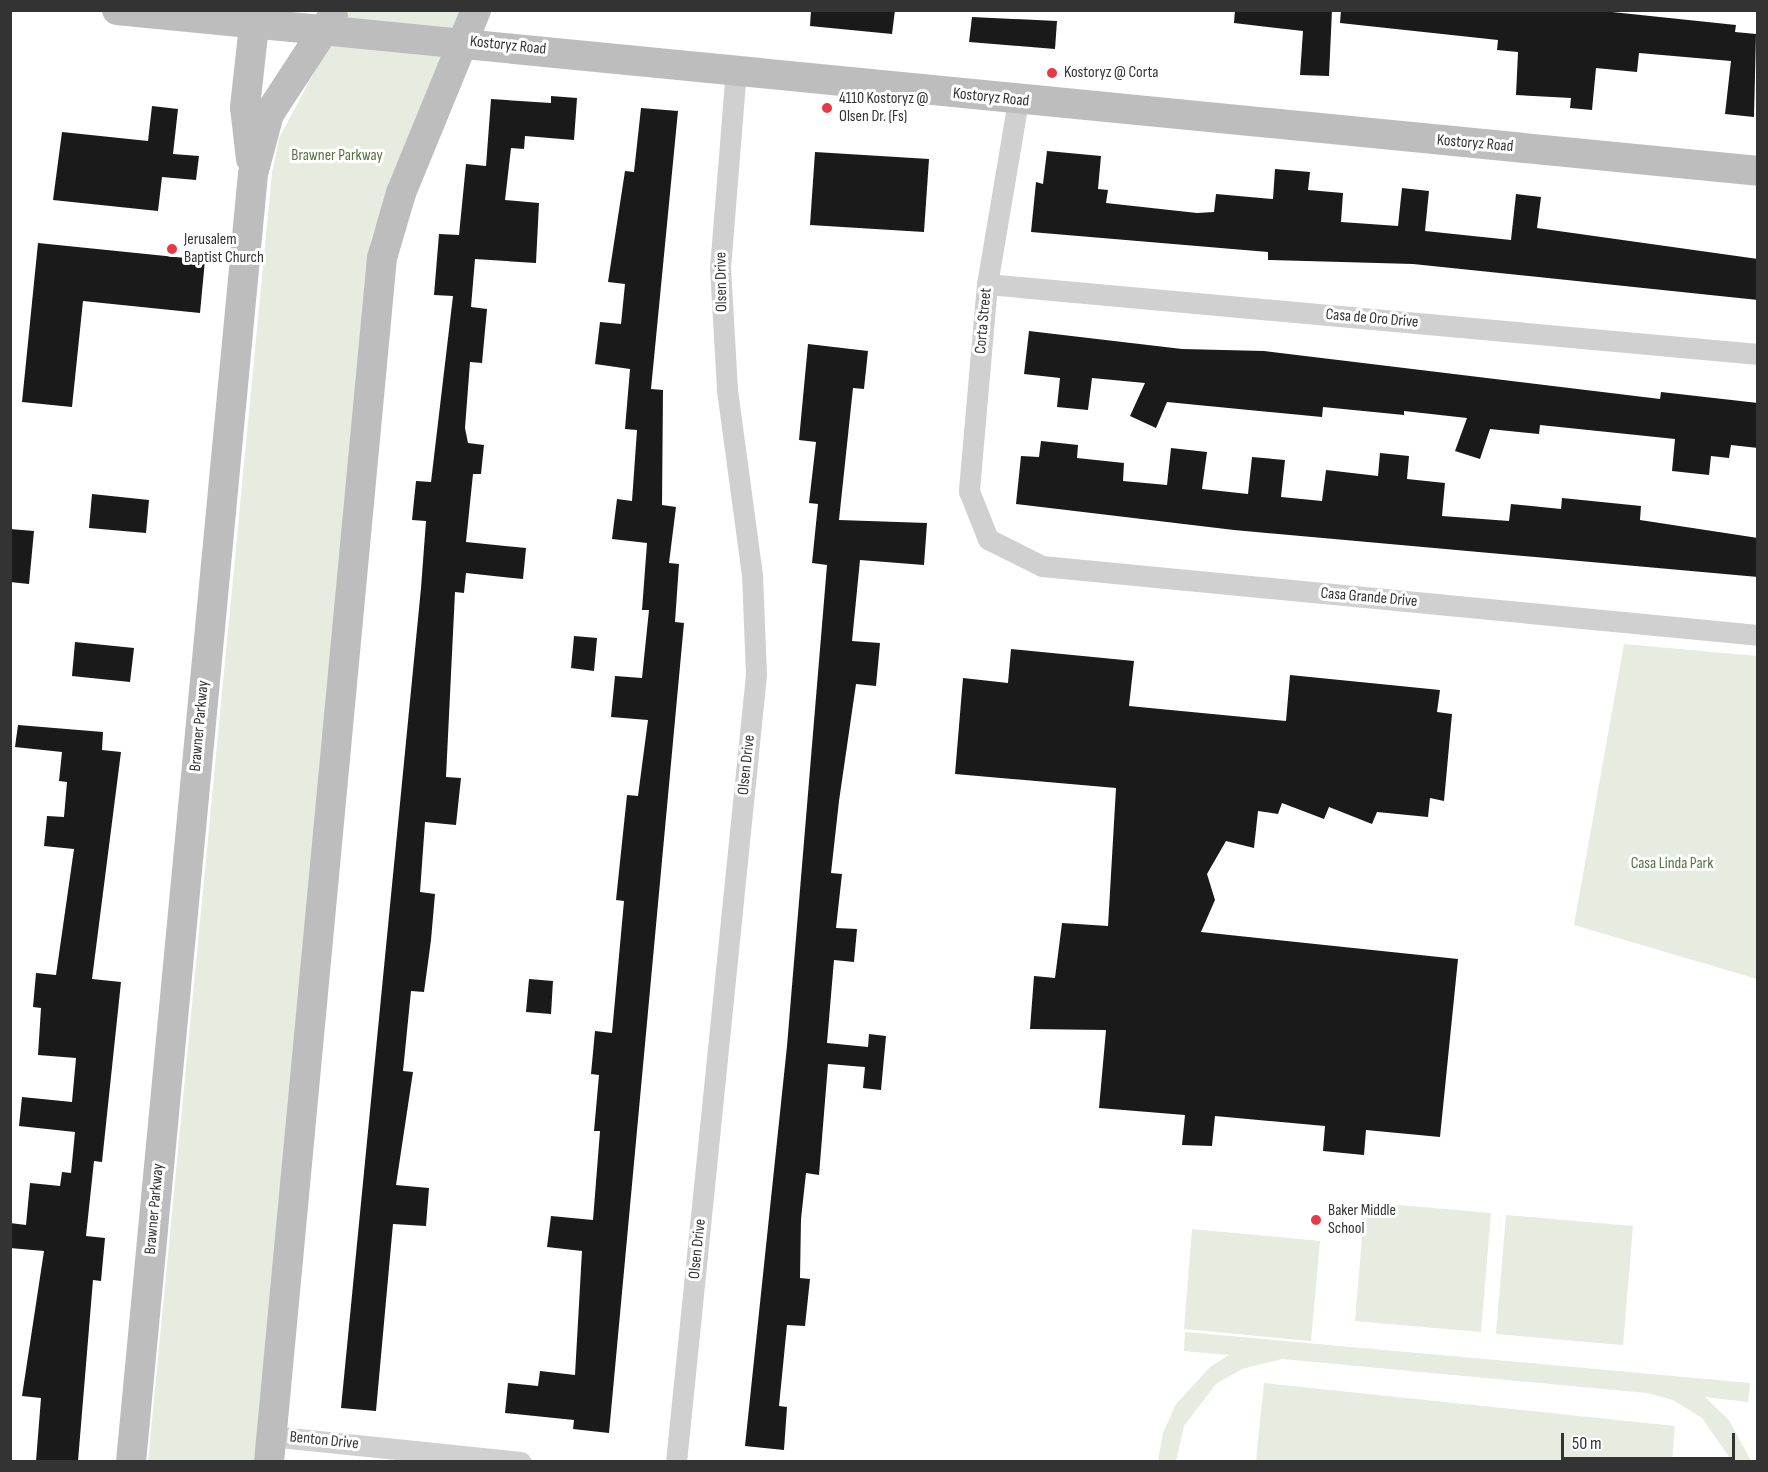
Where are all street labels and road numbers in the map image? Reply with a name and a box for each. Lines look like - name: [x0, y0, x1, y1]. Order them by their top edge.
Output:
- street label: Kostoryz Road: [469, 32, 547, 60]
- street label: Kostoryz Road: [952, 84, 1030, 112]
- street label: Kostoryz Road: [1436, 131, 1514, 157]
- street label: Olsen Drive: [712, 252, 732, 312]
- street label: Corta Street: [972, 287, 996, 355]
- street label: Casa de Oro Drive: [1325, 305, 1419, 333]
- street label: Casa Grande Drive: [1320, 584, 1418, 612]
- street label: Brawner Parkway: [186, 680, 214, 772]
- street label: Olsen Drive: [734, 734, 760, 796]
- street label: Brawner Parkway: [141, 1163, 169, 1255]
- street label: Olsen Drive: [685, 1218, 711, 1280]
- street label: Benton Drive: [289, 1428, 359, 1454]

